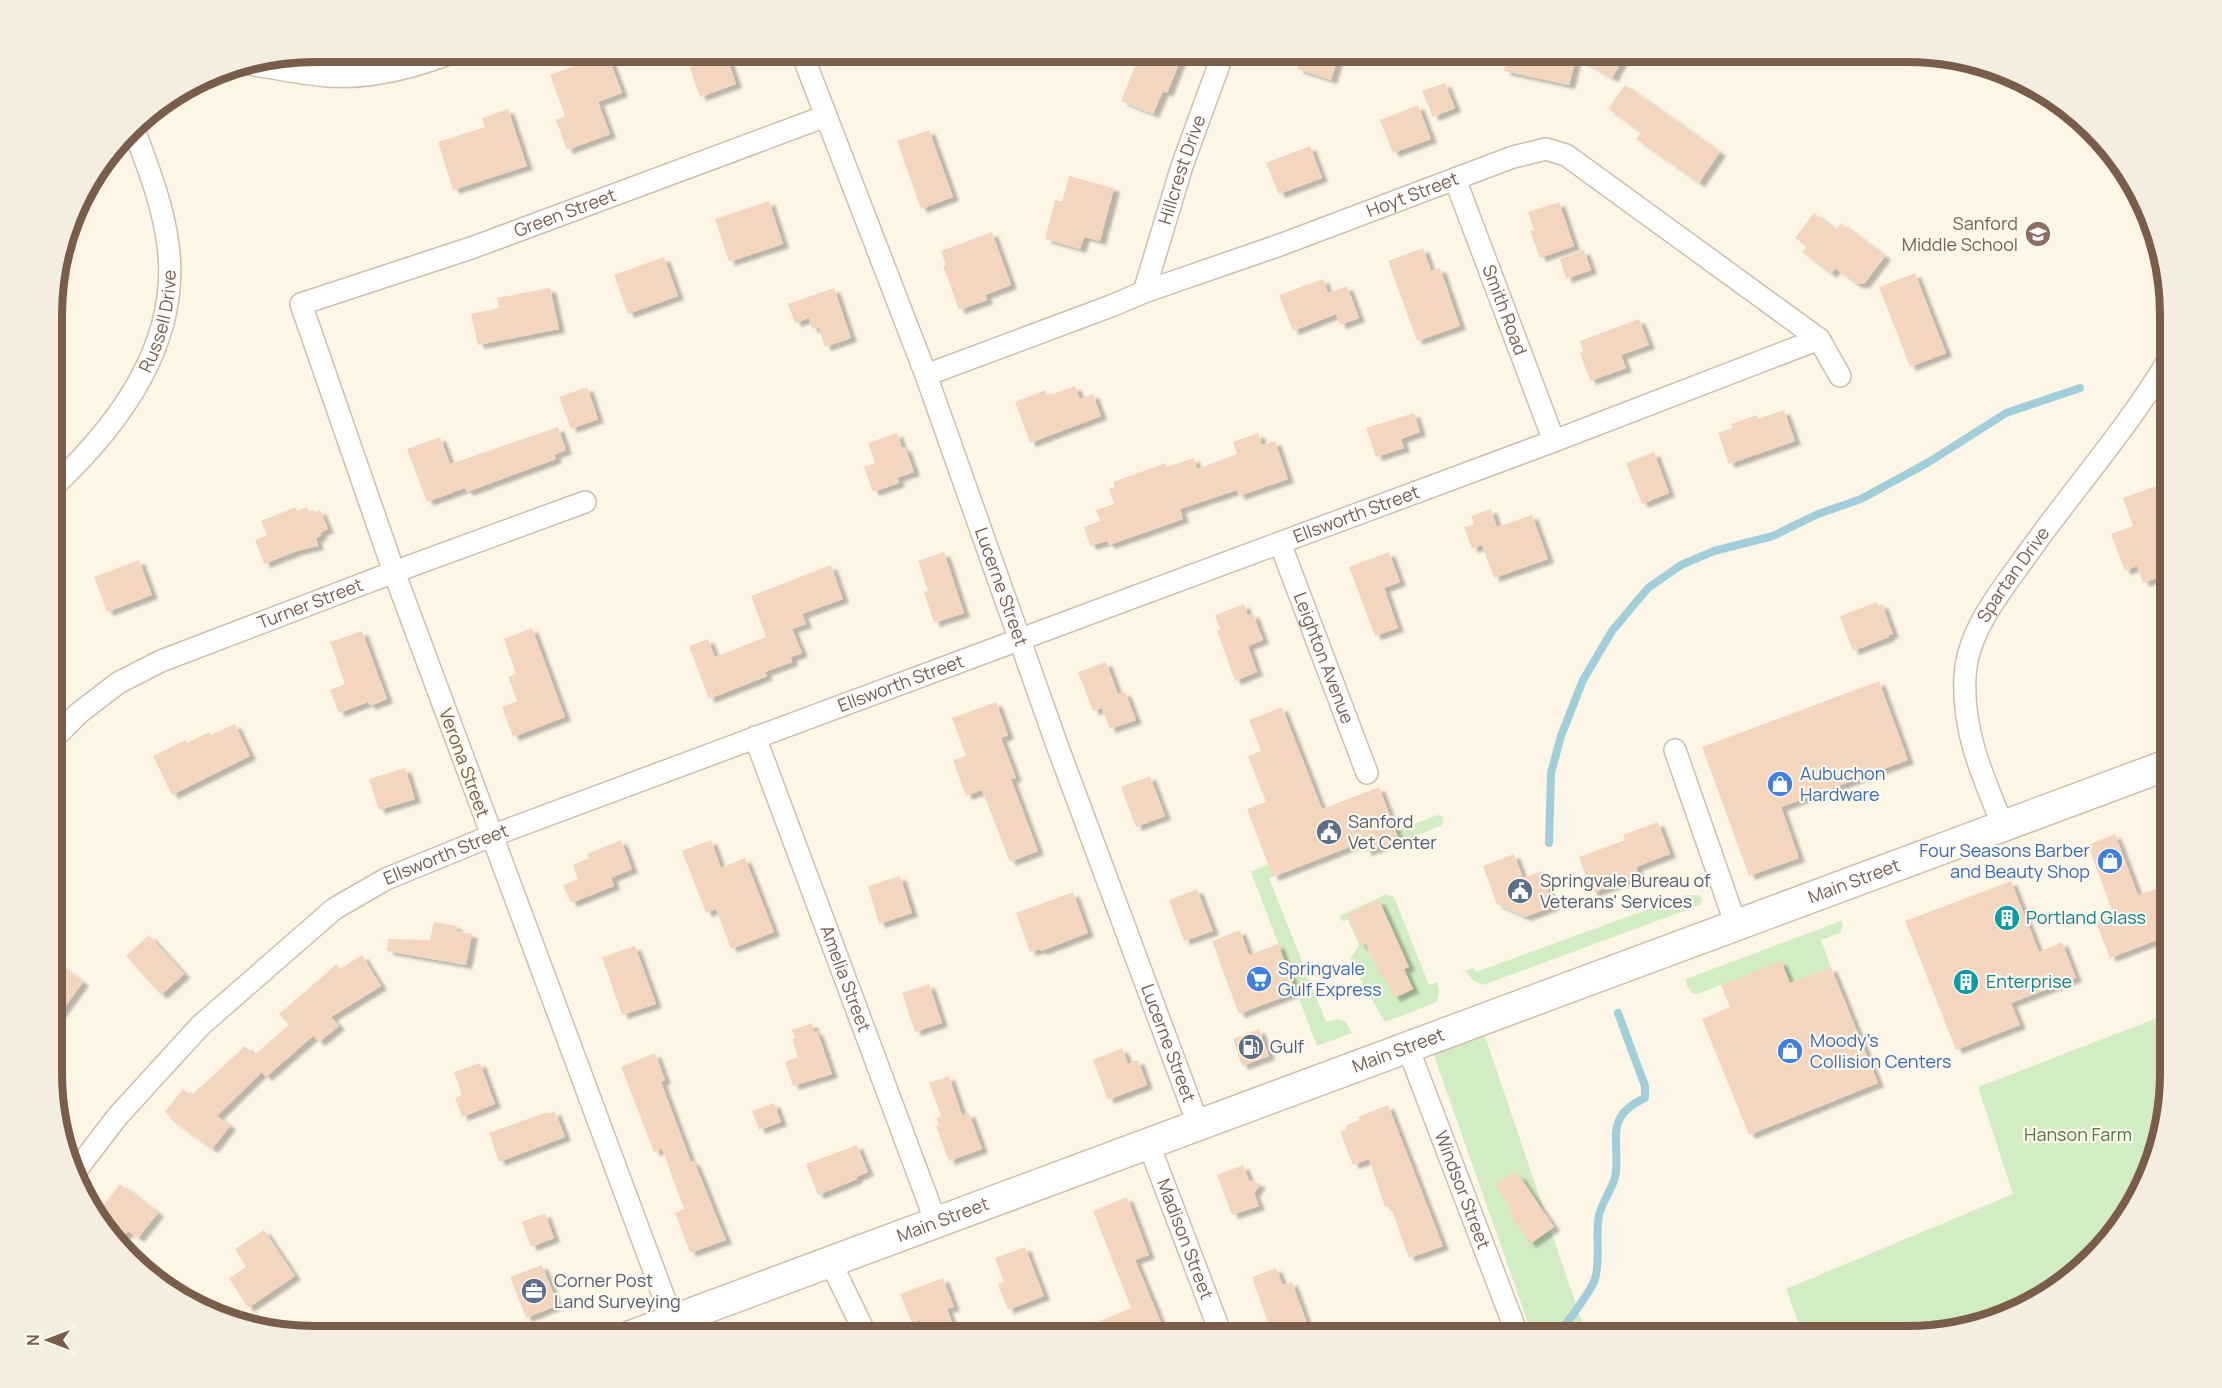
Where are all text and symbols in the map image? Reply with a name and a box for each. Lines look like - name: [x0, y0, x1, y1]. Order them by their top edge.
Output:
- street label: Hillcrest Drive: [1152, 111, 1211, 227]
- street label: Hoyt Street: [1363, 166, 1462, 222]
- street label: Green Street: [510, 182, 619, 242]
- place label: Sanford Middle School: [1902, 211, 2018, 256]
- school or university icon: Sanford Middle School: [2023, 219, 2053, 249]
- street label: Smith Road: [1477, 261, 1533, 358]
- street label: Russell Drive: [133, 270, 181, 376]
- street label: Ellsworth Street: [1290, 479, 1423, 548]
- street label: Spartan Drive: [1971, 521, 2054, 627]
- street label: Lucerne Street: [970, 524, 1034, 649]
- street label: Turner Street: [254, 572, 366, 634]
- street label: Leighton Avenue: [1289, 589, 1360, 727]
- street label: Ellsworth Street: [834, 648, 967, 717]
- street label: Verona Street: [434, 705, 496, 821]
- place label: Aubuchon Hardware: [1800, 761, 1885, 806]
- shop icon: Aubuchon Hardware: [1765, 769, 1795, 799]
- place label: Sanford Vet Center: [1348, 809, 1437, 854]
- public building icon: Sanford Vet Center: [1314, 817, 1344, 847]
- street label: Ellsworth Street: [379, 818, 511, 890]
- place label: Four Seasons Barber and Beauty Shop: [1919, 838, 2091, 883]
- shop icon: Four Seasons Barber and Beauty Shop: [2095, 846, 2125, 876]
- street label: Main Street: [1804, 852, 1903, 909]
- place label: Springvale Bureau of Veterans' Services: [1540, 868, 1711, 913]
- public building icon: Springvale Bureau of Veterans' Services: [1505, 876, 1535, 906]
- building icon: Portland Glass: [1992, 903, 2022, 933]
- place label: Portland Glass: [2026, 905, 2146, 929]
- street label: Amelia Street: [815, 922, 877, 1035]
- place label: Springvale Gulf Express: [1278, 956, 1382, 1001]
- supermarket icon: Springvale Gulf Express: [1244, 964, 1274, 994]
- building icon: Enterprise: [1951, 967, 1981, 997]
- place label: Enterprise: [1986, 969, 2072, 993]
- street label: Lucerne Street: [1136, 980, 1202, 1105]
- street label: Main Street: [1349, 1022, 1448, 1078]
- place label: Moody’s Collision Centers: [1810, 1028, 1952, 1073]
- fuel station icon: Gulf: [1236, 1032, 1266, 1062]
- place label: Gulf: [1270, 1034, 1305, 1058]
- shop icon: Moody’s Collision Centers: [1775, 1036, 1805, 1066]
- park label: Hanson Farm: [2024, 1122, 2132, 1146]
- street label: Windsor Street: [1430, 1127, 1497, 1252]
- street label: Madison Street: [1152, 1175, 1220, 1303]
- street label: Main Street: [893, 1191, 992, 1247]
- place label: Corner Post Land Surveying: [554, 1268, 681, 1313]
- office icon: Corner Post Land Surveying: [519, 1276, 549, 1306]
- north arrow: [18, 1310, 78, 1370]
- text: N: [22, 1334, 44, 1346]

